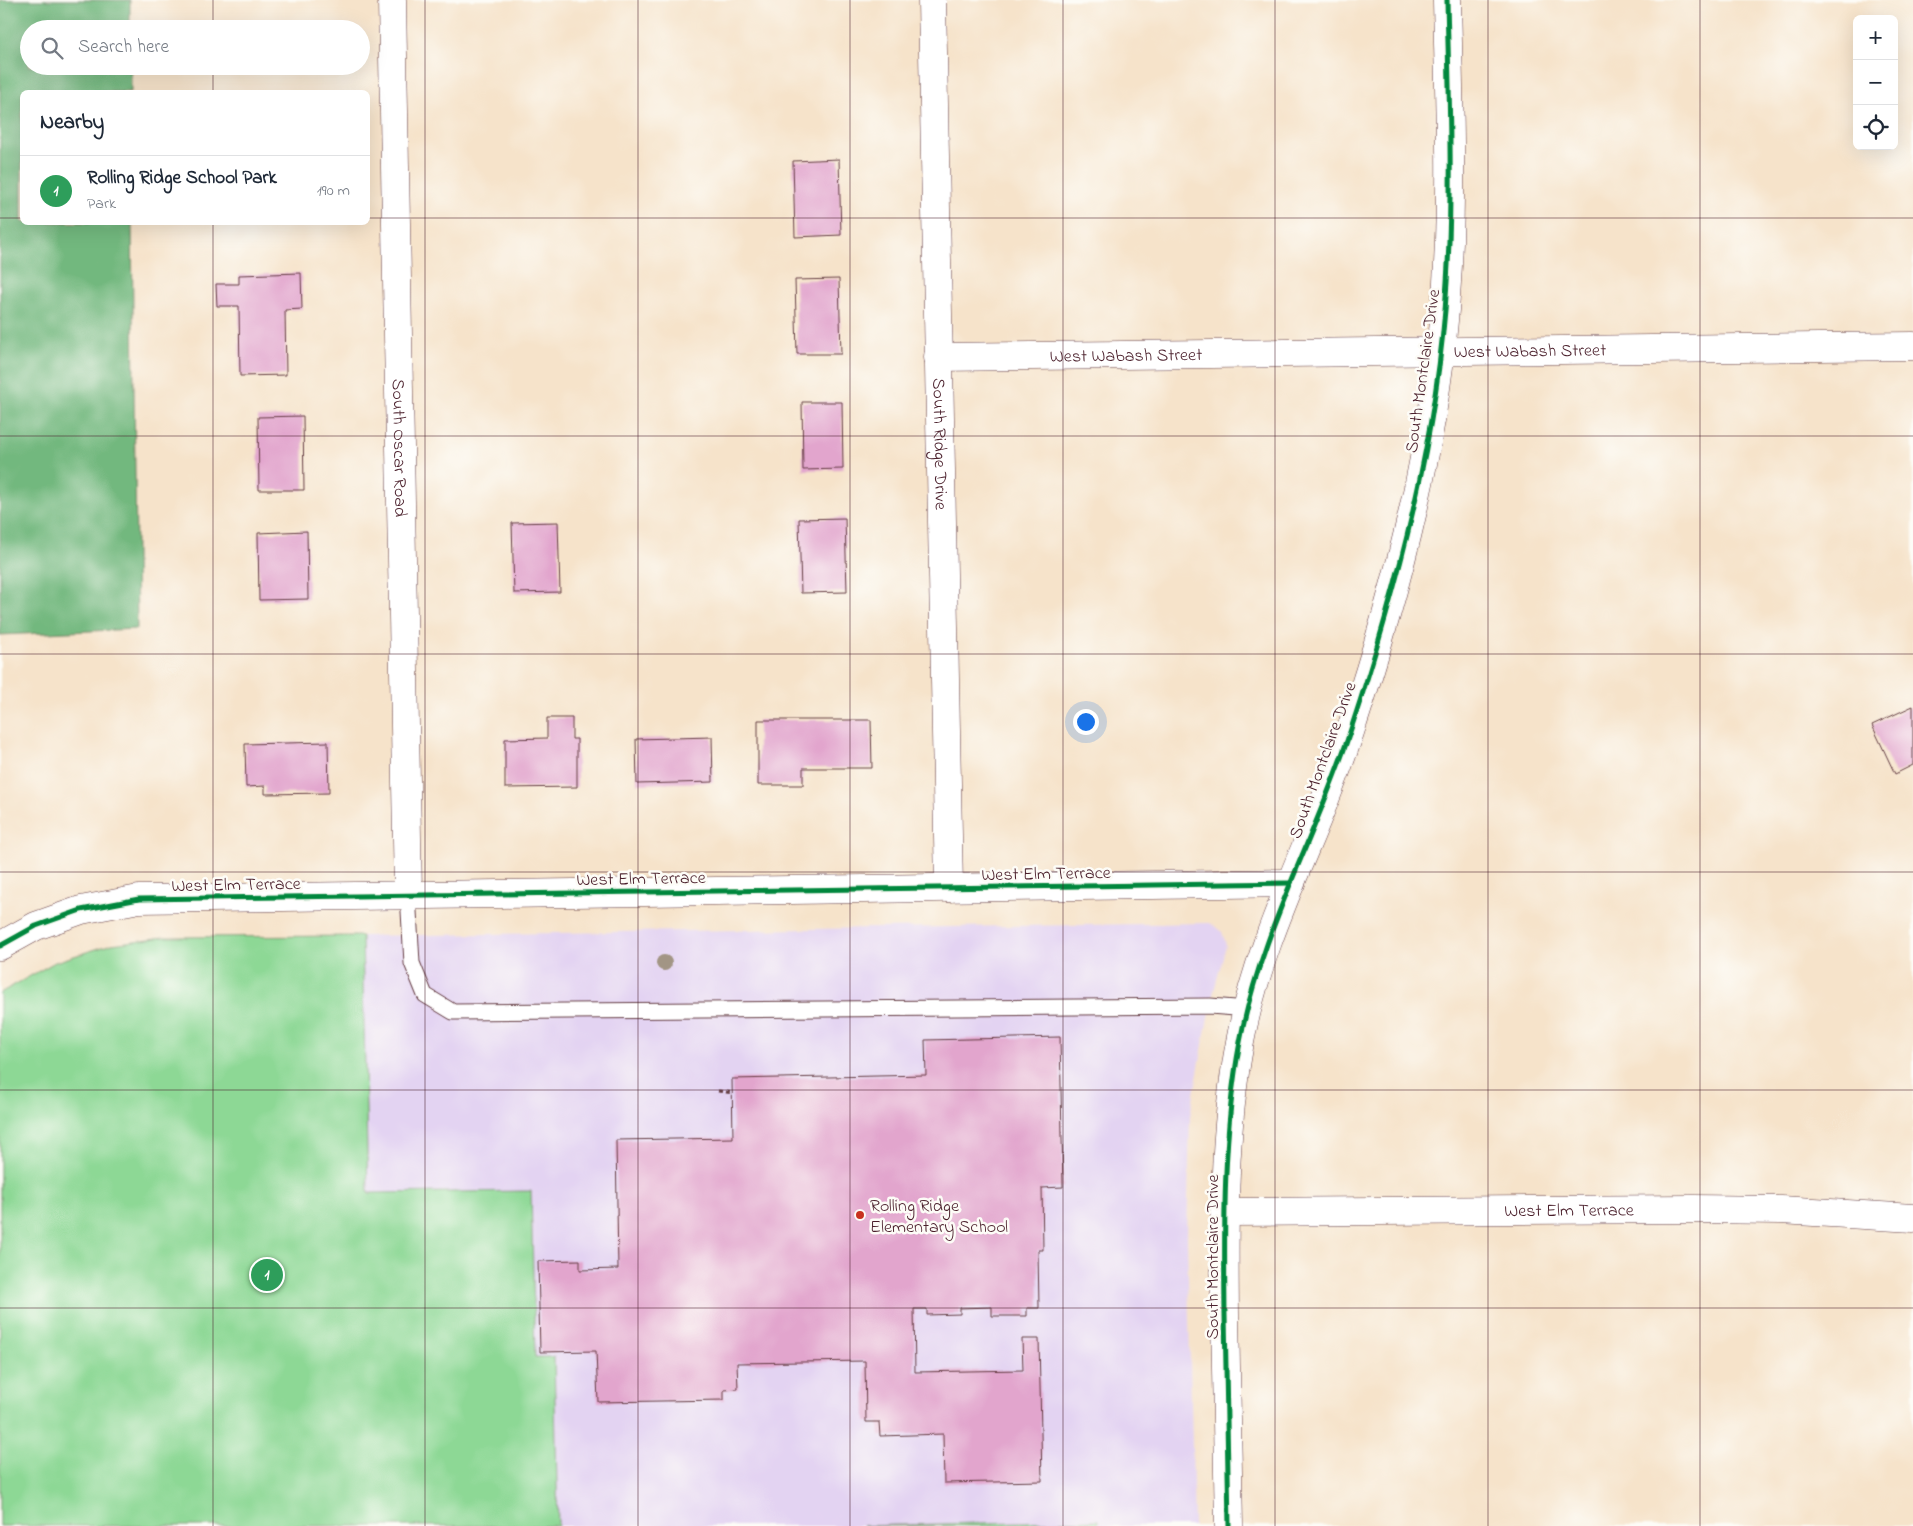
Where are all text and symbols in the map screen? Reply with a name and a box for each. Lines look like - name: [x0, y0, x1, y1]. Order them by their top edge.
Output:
- map controls: [1853, 15, 1898, 150]
- button: +: [1853, 15, 1898, 60]
- search box: [20, 20, 370, 75]
- icon: search: [38, 34, 66, 62]
- text: Search here: [78, 34, 169, 61]
- button: −: [1853, 60, 1898, 105]
- button: locate: [1853, 105, 1898, 150]
- text: Nearby: [40, 108, 104, 138]
- text: Rolling Ridge School Park: [87, 165, 277, 192]
- text: 1: [53, 179, 59, 203]
- text: 190 m: [317, 179, 350, 203]
- text: Park: [87, 192, 116, 216]
- street label: South Montclaire Drive: [1400, 287, 1448, 455]
- street label: West Wabash Street: [1454, 338, 1606, 366]
- street label: West Wabash Street: [1050, 343, 1202, 371]
- street label: South Ridge Drive: [924, 378, 953, 511]
- street label: South Oscar Road: [384, 379, 412, 517]
- street label: South Montclaire Drive: [1283, 678, 1365, 843]
- your location: [1073, 709, 1099, 735]
- street label: West Elm Terrace: [981, 861, 1112, 889]
- street label: West Elm Terrace: [576, 866, 707, 894]
- street label: West Elm Terrace: [171, 872, 302, 900]
- street label: South Montclaire Drive: [1201, 1173, 1227, 1340]
- place label: Rolling Ridge Elementary School: [870, 1194, 1008, 1241]
- street label: West Elm Terrace: [1504, 1198, 1635, 1225]
- marker: Rolling Ridge Elementary School: [854, 1209, 866, 1221]
- pin: 1: [251, 1256, 283, 1294]

